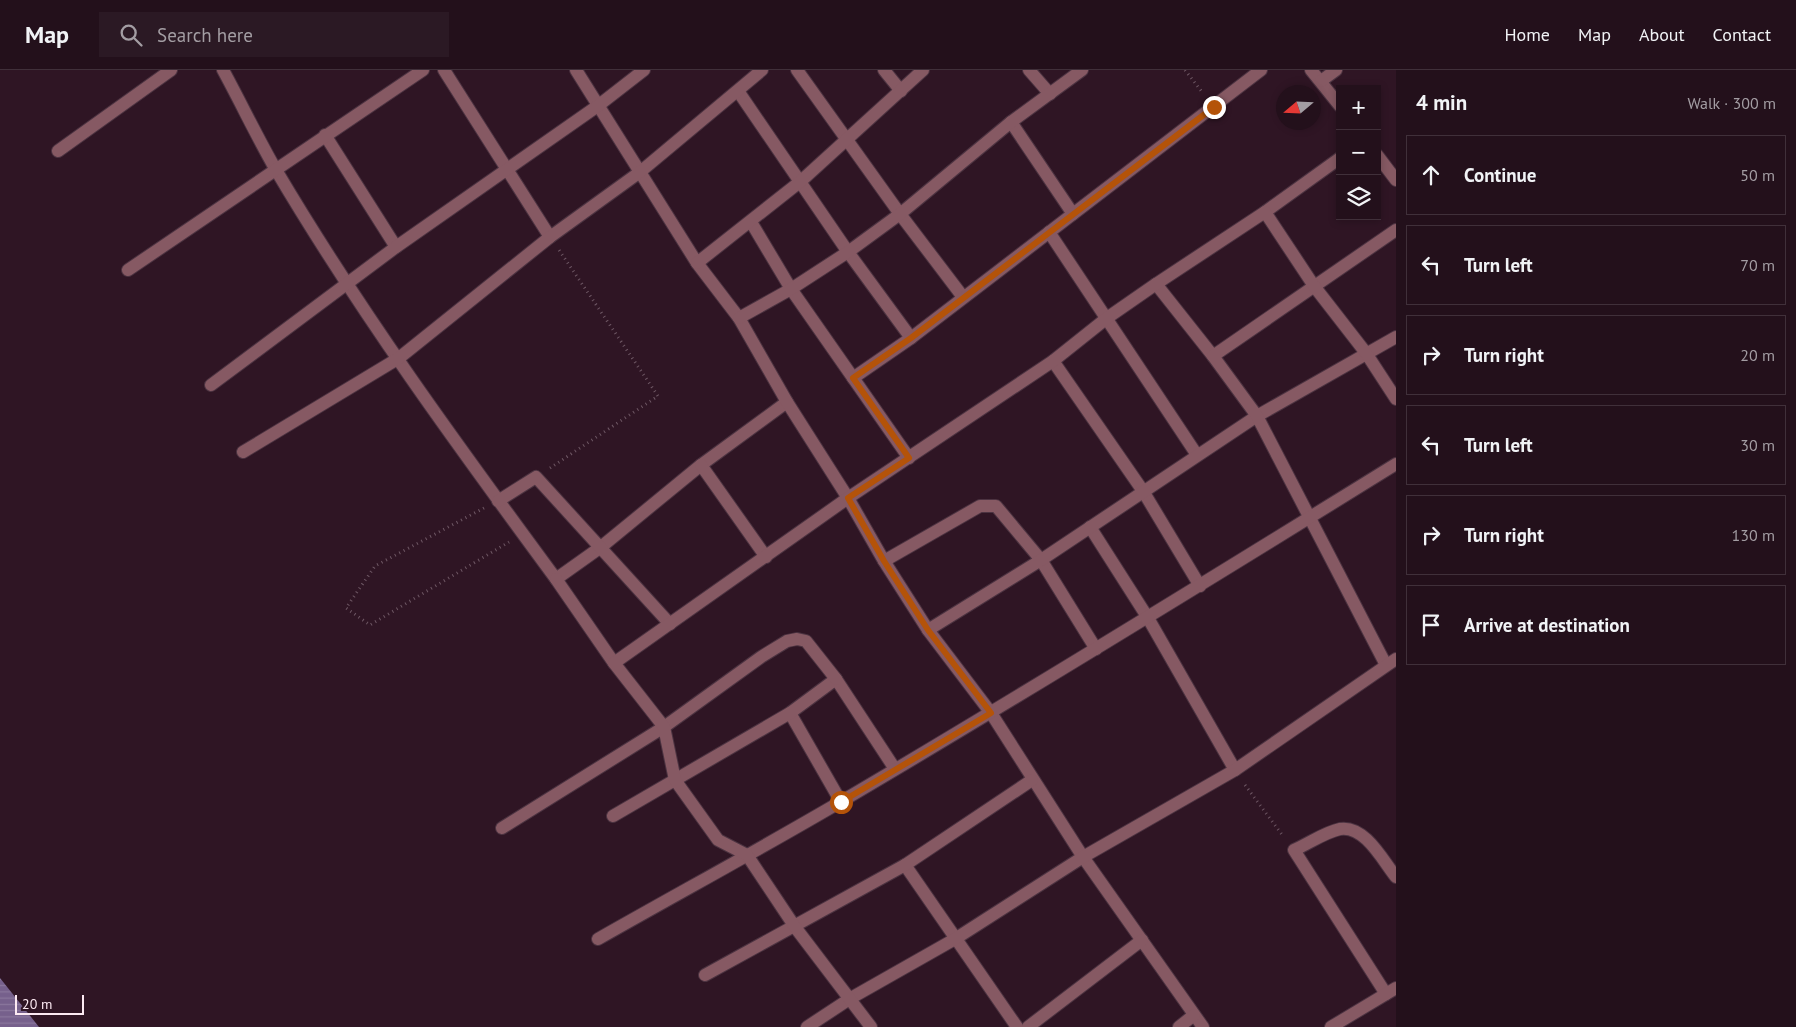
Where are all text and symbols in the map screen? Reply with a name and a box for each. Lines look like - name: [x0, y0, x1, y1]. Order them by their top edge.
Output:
- search box: [99, 12, 449, 57]
- text: Map: [25, 19, 69, 50]
- icon: search: [117, 21, 145, 49]
- text: Search here: [157, 23, 253, 47]
- text: Home: [1504, 23, 1550, 46]
- text: Map: [1578, 23, 1611, 46]
- text: About: [1639, 23, 1685, 46]
- text: Contact: [1713, 23, 1771, 46]
- north arrow: [1276, 85, 1321, 130]
- map controls: [1336, 85, 1381, 220]
- button: +: [1336, 85, 1381, 130]
- text: 4 min: [1416, 89, 1467, 116]
- text: Walk · 300 m: [1687, 93, 1776, 113]
- route end: [1203, 96, 1226, 119]
- button: −: [1336, 130, 1381, 175]
- icon: ahead: [1417, 161, 1445, 189]
- text: Continue: [1464, 163, 1536, 187]
- text: 50 m: [1740, 165, 1775, 185]
- button: layers: [1336, 175, 1381, 220]
- icon: left: [1417, 251, 1445, 279]
- text: Turn left: [1464, 253, 1533, 277]
- text: 70 m: [1740, 255, 1775, 275]
- icon: right: [1417, 341, 1445, 369]
- text: Turn right: [1464, 343, 1544, 367]
- text: 20 m: [1740, 345, 1775, 365]
- icon: left: [1417, 431, 1445, 459]
- text: Turn left: [1464, 433, 1533, 457]
- text: 30 m: [1740, 435, 1775, 455]
- icon: right: [1417, 521, 1445, 549]
- text: Turn right: [1464, 523, 1544, 547]
- text: 130 m: [1732, 525, 1775, 545]
- icon: arrive: [1417, 611, 1445, 639]
- text: Arrive at destination: [1464, 613, 1630, 637]
- route start: [830, 791, 853, 814]
- scale bar: [15, 992, 84, 1015]
- text: 20 m: [22, 995, 52, 1013]

